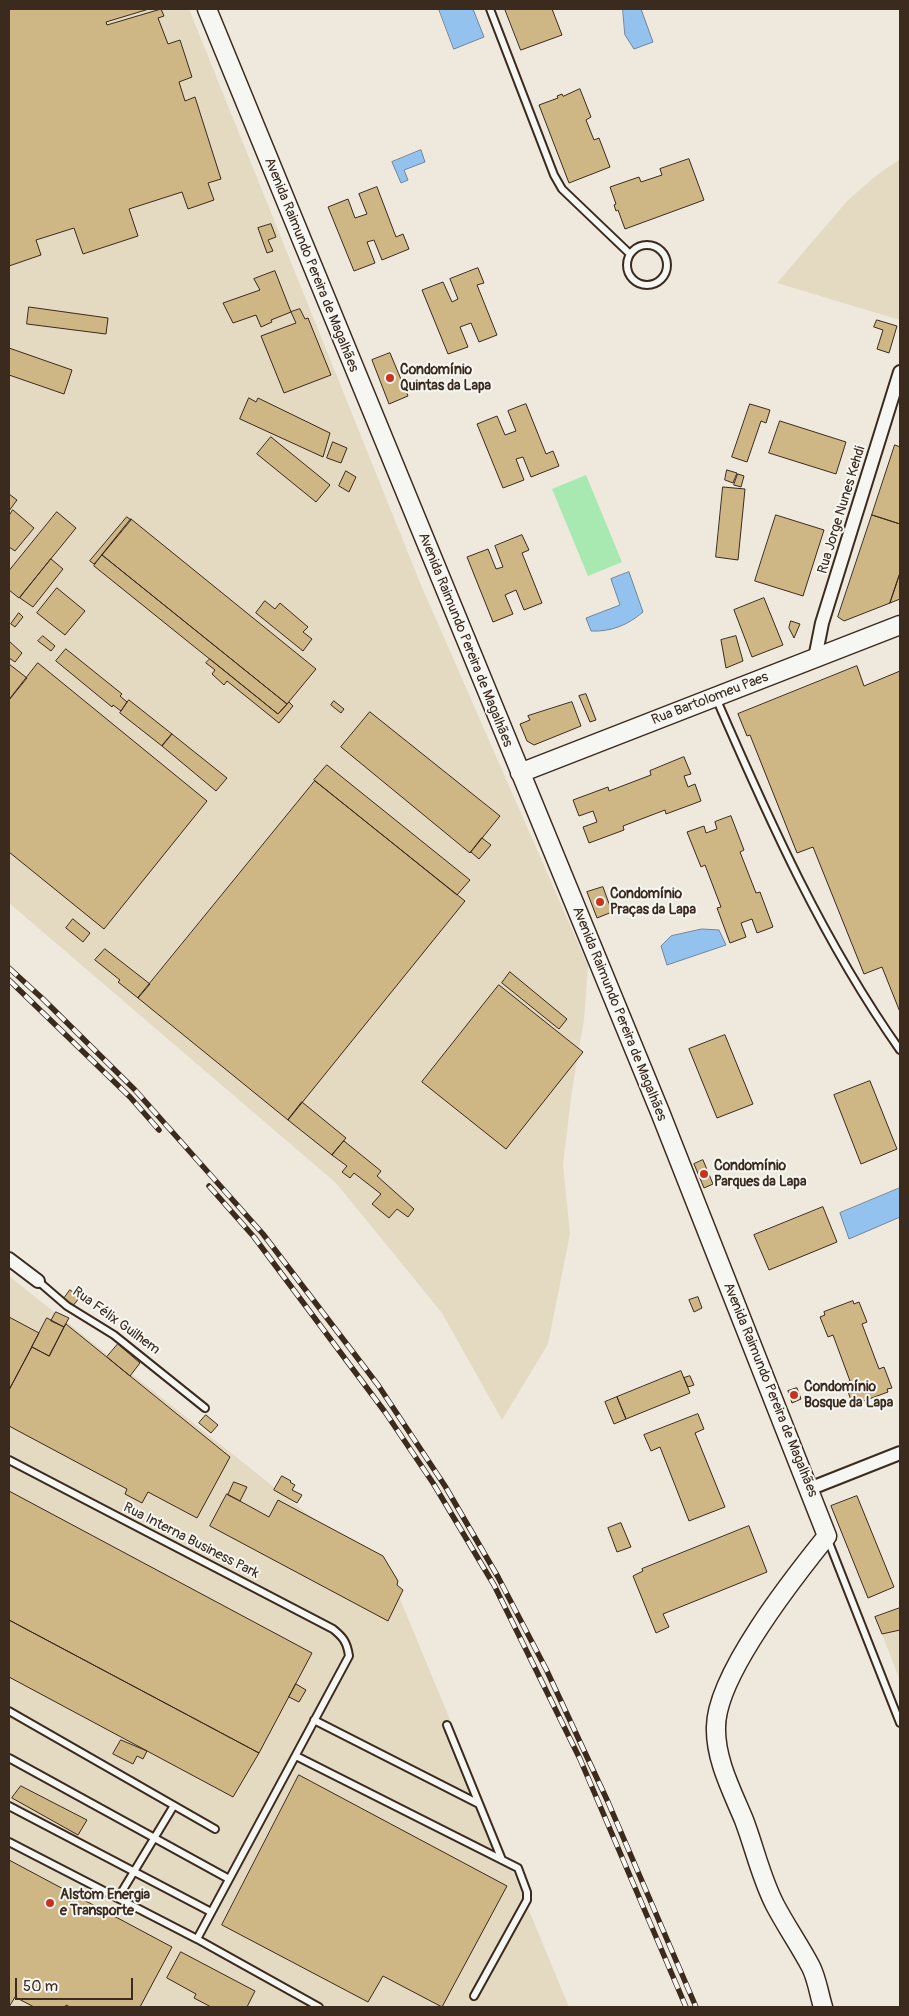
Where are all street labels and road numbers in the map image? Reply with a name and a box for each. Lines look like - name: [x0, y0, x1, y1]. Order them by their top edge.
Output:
- street label: Avenida Raimundo Pereira de Magalhães: [260, 155, 362, 375]
- street label: Rua Jorge Nunes Kehdi: [815, 444, 869, 576]
- street label: Avenida Raimundo Pereira de Magalhães: [414, 530, 516, 750]
- street label: Rua Bartolomeu Paes: [649, 669, 771, 729]
- street label: Avenida Raimundo Pereira de Magalhães: [568, 904, 670, 1124]
- street label: Avenida Raimundo Pereira de Magalhães: [719, 1280, 821, 1500]
- street label: Rua Félix Guilhem: [69, 1284, 163, 1358]
- street label: Rua Interna Business Park: [120, 1499, 262, 1583]

